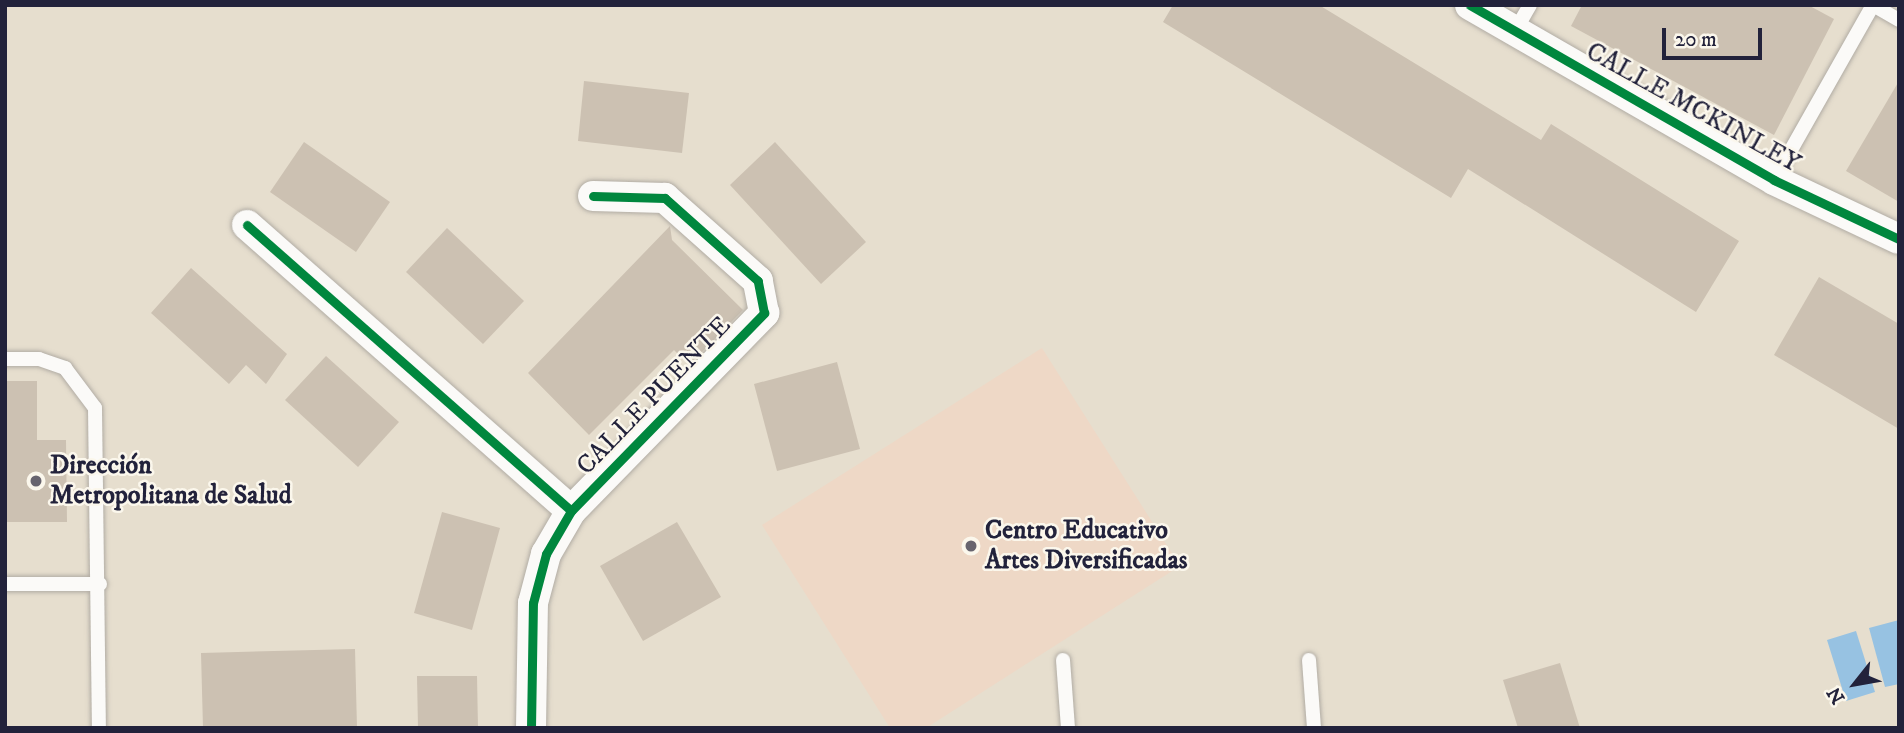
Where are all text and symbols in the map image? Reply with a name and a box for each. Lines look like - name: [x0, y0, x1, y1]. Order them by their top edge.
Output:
- scale bar: [1666, 14, 1766, 58]
- text: 20 m: [1675, 27, 1717, 53]
- street label: CALLE MCKINLEY: [1580, 36, 1806, 180]
- street label: CALLE PUENTE: [570, 310, 738, 482]
- place label: Dirección Metropolitana de Salud: [50, 450, 292, 512]
- marker: Dirección Metropolitana de Salud: [28, 473, 44, 489]
- place label: Centro Educativo Artes Diversificadas: [985, 515, 1187, 576]
- marker: Centro Educativo Artes Diversificadas: [963, 538, 979, 554]
- north arrow: [1820, 649, 1890, 719]
- text: N: [1823, 682, 1850, 708]

